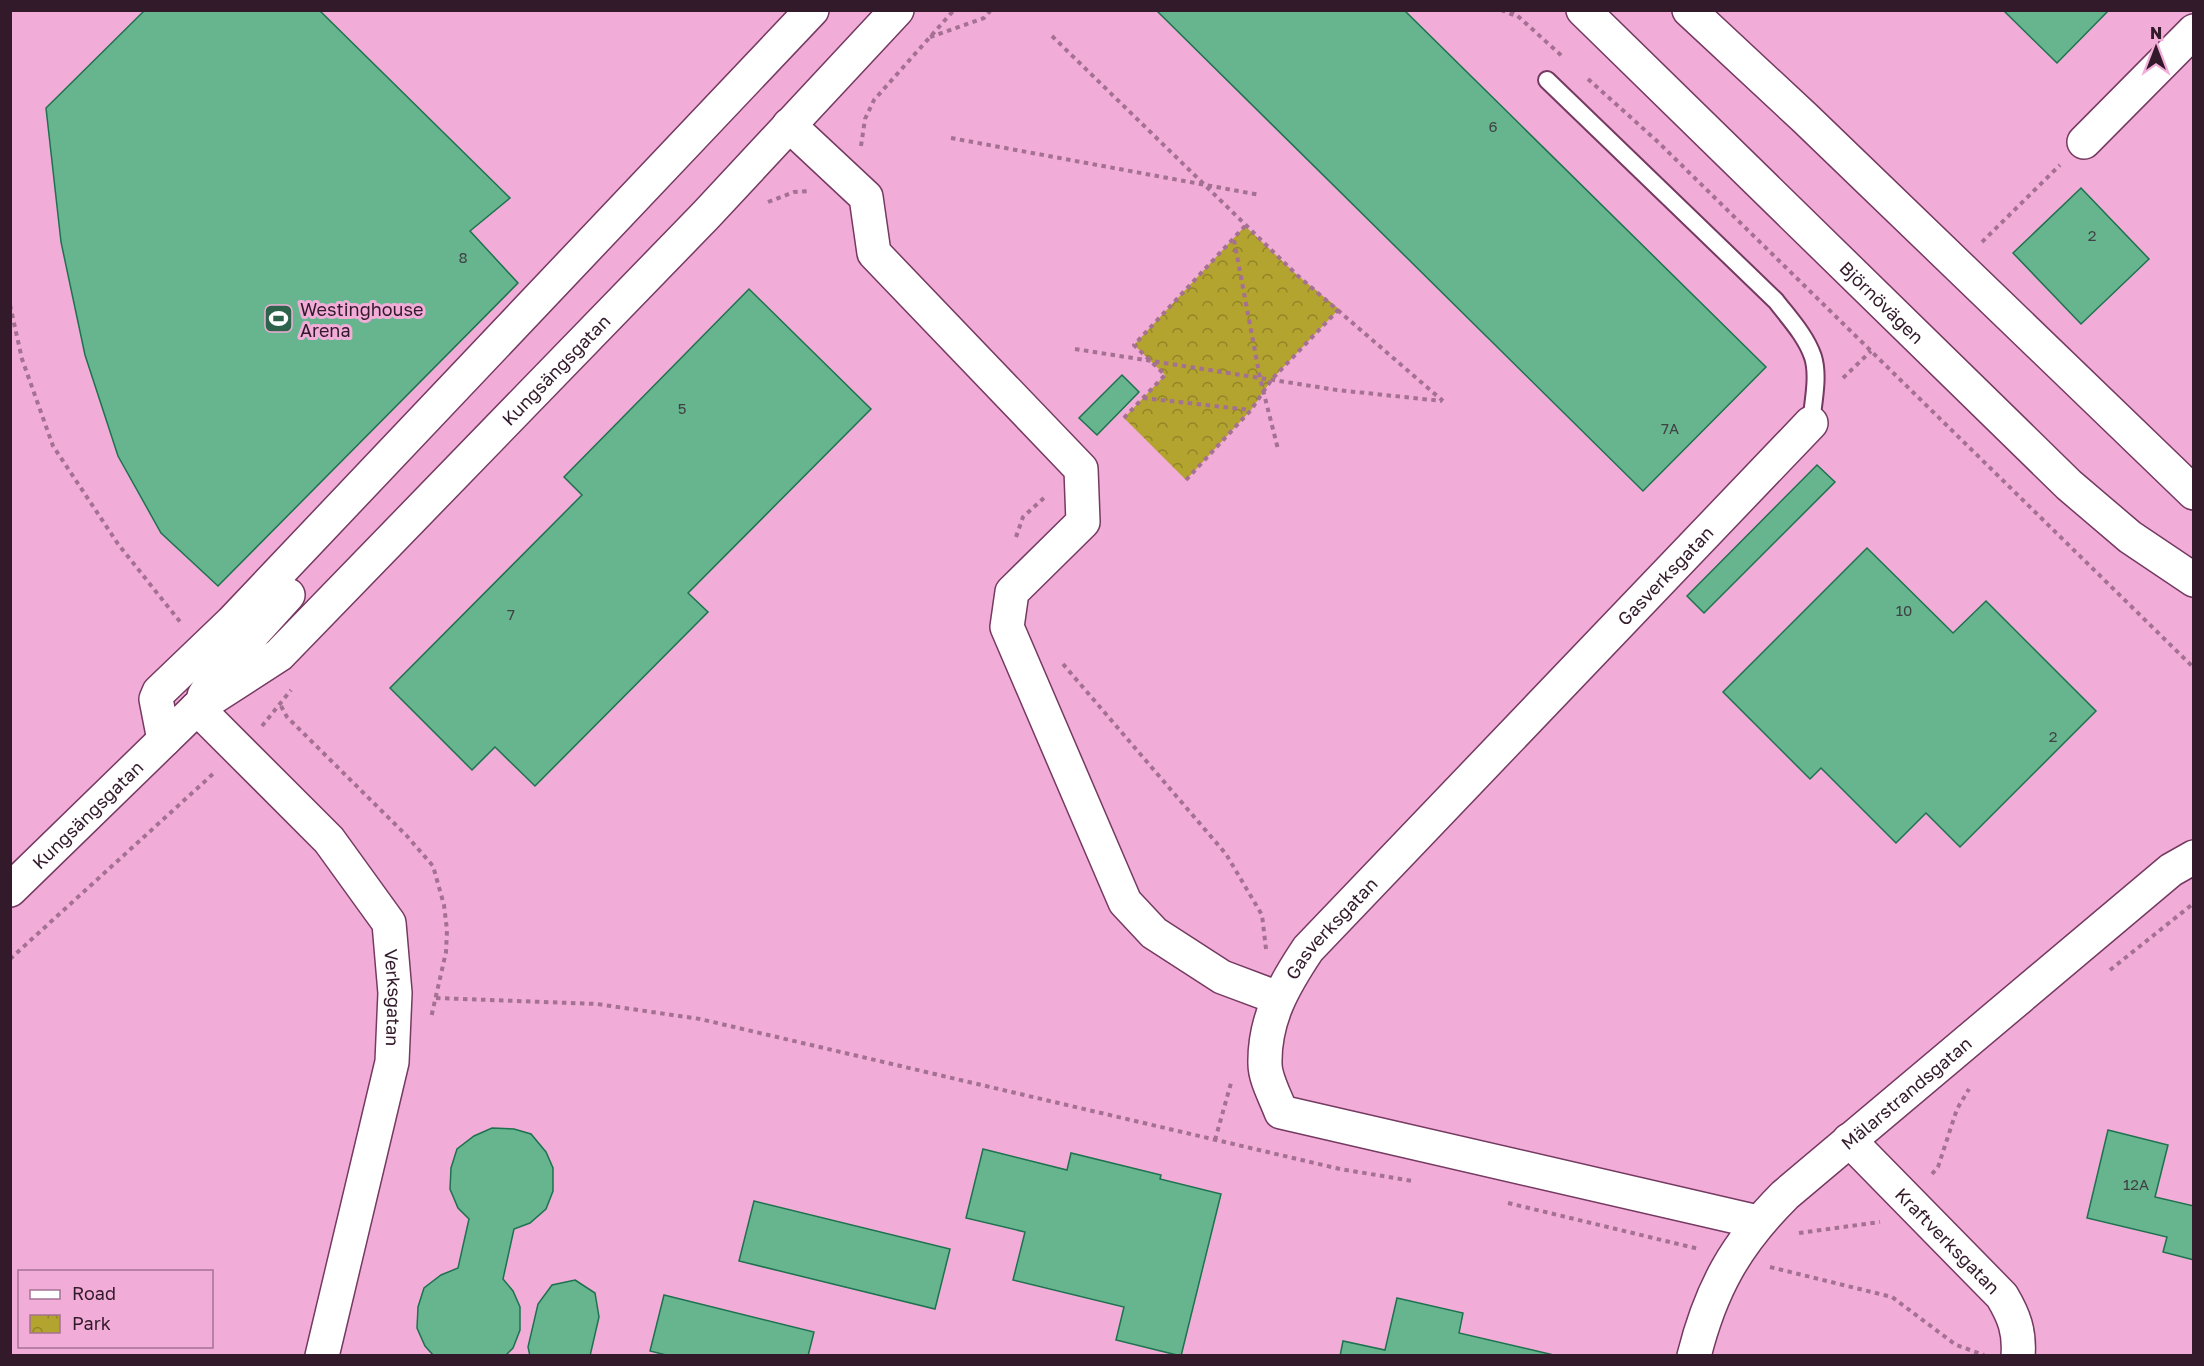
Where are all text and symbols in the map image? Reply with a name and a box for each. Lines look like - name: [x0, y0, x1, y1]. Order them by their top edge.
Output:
- north arrow: [2126, 18, 2186, 78]
- text: N: [2150, 23, 2162, 43]
- house number: 6: [1488, 117, 1498, 135]
- house number: 2: [2088, 226, 2096, 244]
- house number: 8: [458, 248, 468, 266]
- street label: Björnövägen: [1835, 256, 1929, 348]
- place label: Westinghouse Arena: [300, 298, 423, 341]
- sports icon: Westinghouse Arena: [263, 303, 295, 335]
- street label: Kungsängsgatan: [497, 310, 615, 430]
- house number: 5: [678, 399, 686, 417]
- house number: 7A: [1661, 419, 1679, 437]
- street label: Gasverksgatan: [1613, 521, 1718, 630]
- house number: 10: [1896, 601, 1912, 619]
- house number: 7: [507, 605, 515, 623]
- house number: 2: [2049, 727, 2057, 745]
- street label: Kungsängsgatan: [27, 756, 147, 873]
- street label: Gasverksgatan: [1280, 873, 1382, 983]
- street label: Verksgatan: [380, 948, 406, 1047]
- street label: Mälarstrandsgatan: [1837, 1032, 1976, 1154]
- house number: 12A: [2123, 1175, 2149, 1193]
- street label: Kraftverksgatan: [1891, 1183, 2005, 1298]
- legend: [18, 1270, 213, 1348]
- text: Road: [72, 1282, 116, 1304]
- text: Park: [72, 1312, 111, 1334]

